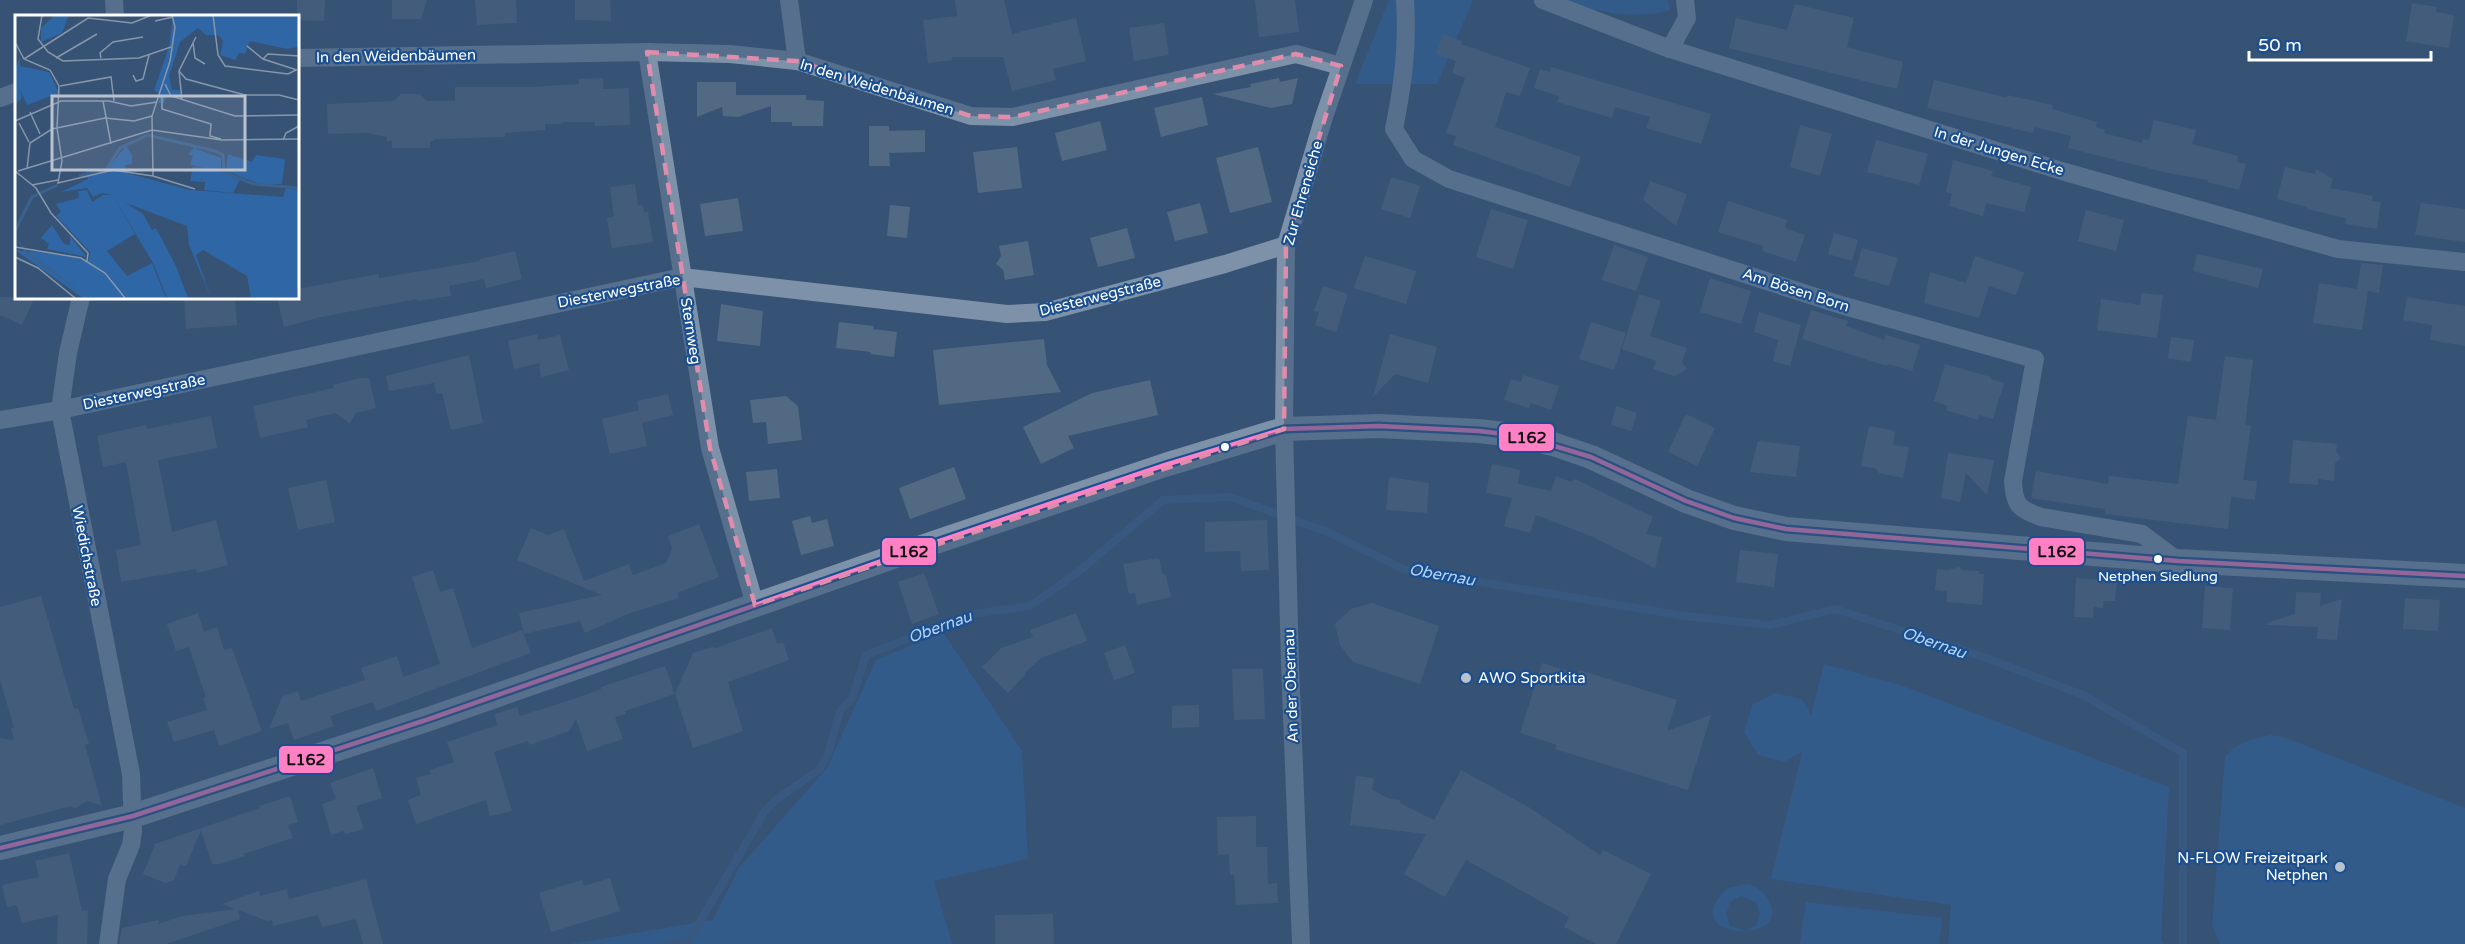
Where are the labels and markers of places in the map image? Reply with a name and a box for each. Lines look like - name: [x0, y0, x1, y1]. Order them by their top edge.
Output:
- unlabelled marker: [1219, 441, 1231, 453]
- marker: Netphen Siedlung: [2152, 553, 2164, 565]
- place label: Netphen Siedlung: [2098, 568, 2218, 585]
- place label: AWO Sportkita: [1478, 669, 1586, 687]
- marker: AWO Sportkita: [1459, 671, 1473, 685]
- place label: N-FLOW Freizeitpark Netphen: [2177, 849, 2328, 884]
- marker: N-FLOW Freizeitpark Netphen: [2333, 860, 2347, 874]

